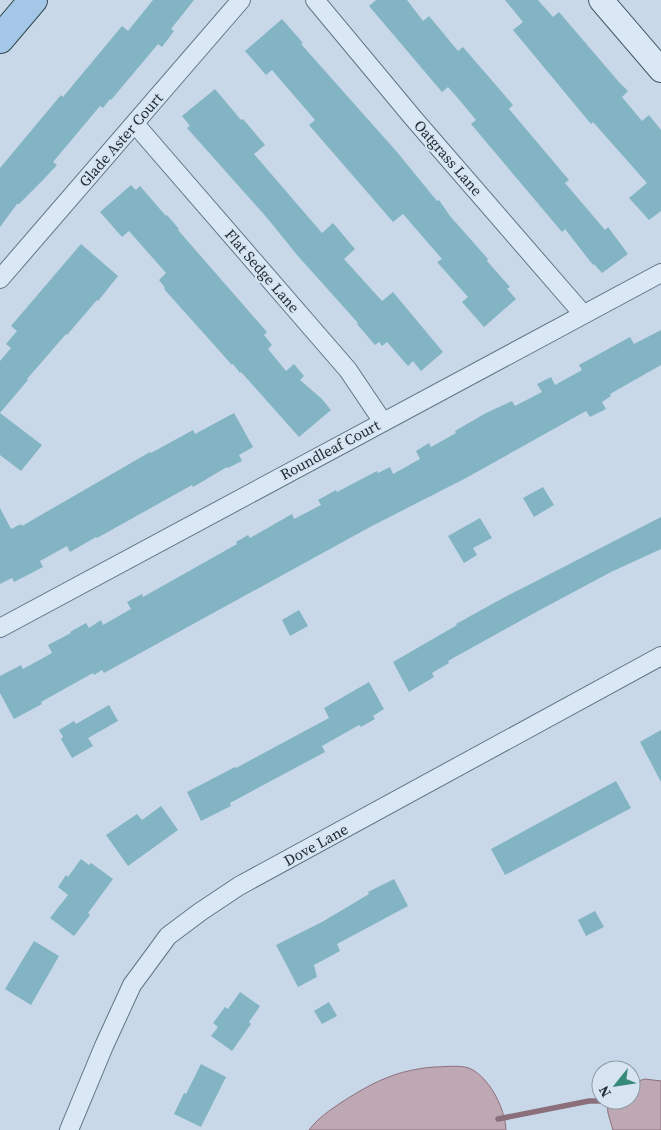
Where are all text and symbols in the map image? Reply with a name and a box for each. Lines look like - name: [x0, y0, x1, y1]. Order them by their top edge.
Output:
- street label: Glade Aster Court: [74, 88, 167, 191]
- street label: Oatgrass Lane: [409, 115, 488, 200]
- street label: Flat Sedge Lane: [220, 224, 305, 317]
- street label: Roundleaf Court: [276, 414, 383, 485]
- street label: Dove Lane: [280, 818, 352, 871]
- north arrow: [591, 1060, 641, 1110]
- text: N: [594, 1082, 616, 1101]

